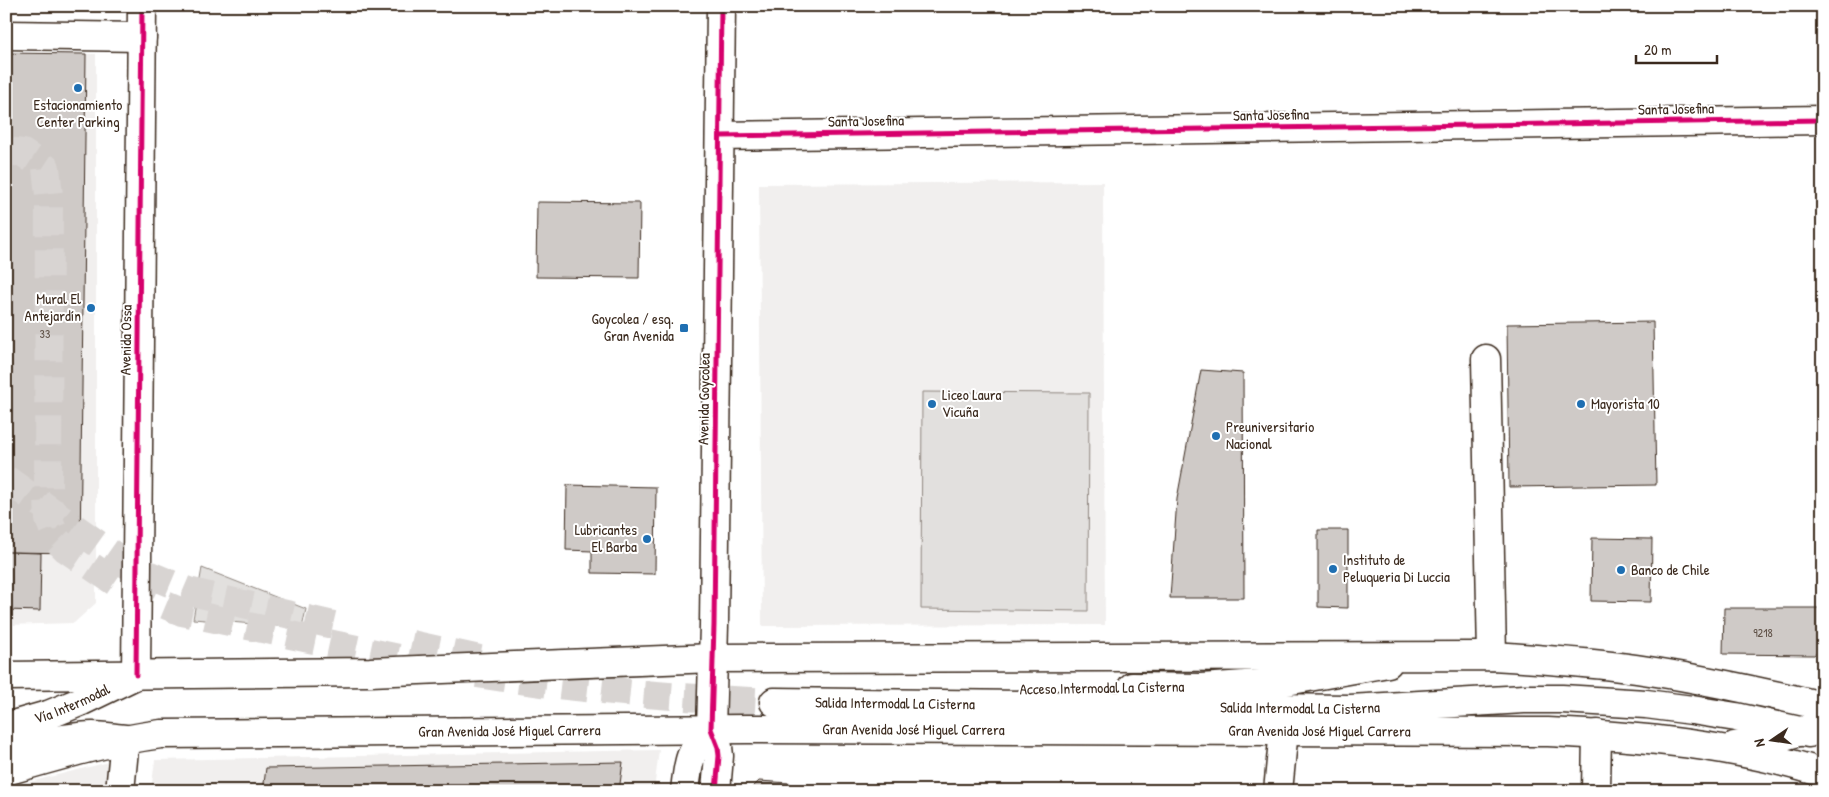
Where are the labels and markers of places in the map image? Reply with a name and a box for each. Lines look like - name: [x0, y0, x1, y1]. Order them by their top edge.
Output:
- marker: Estacionamiento Center Parking: [72, 82, 84, 94]
- place label: Estacionamiento Center Parking: [34, 94, 122, 132]
- place label: Mural El Antejardín: [25, 288, 81, 326]
- marker: Mural El Antejardín: [85, 302, 97, 314]
- place label: Goycolea / esq. Gran Avenida: [592, 308, 674, 346]
- marker: Goycolea / esq. Gran Avenida: [678, 322, 690, 334]
- place label: Liceo Laura Vicuña: [942, 384, 1001, 422]
- place label: Mayorista 10: [1591, 393, 1660, 414]
- marker: Liceo Laura Vicuña: [926, 398, 938, 410]
- marker: Mayorista 10: [1575, 398, 1587, 410]
- place label: Preuniversitario Nacional: [1226, 416, 1314, 454]
- marker: Preuniversitario Nacional: [1210, 430, 1222, 442]
- place label: Lubricantes El Barba: [575, 519, 637, 557]
- marker: Lubricantes El Barba: [641, 533, 653, 545]
- place label: Instituto de Peluqueria Di Luccia: [1343, 549, 1450, 587]
- place label: Banco de Chile: [1631, 559, 1710, 580]
- marker: Instituto de Peluqueria Di Luccia: [1327, 563, 1339, 575]
- marker: Banco de Chile: [1615, 564, 1627, 576]

